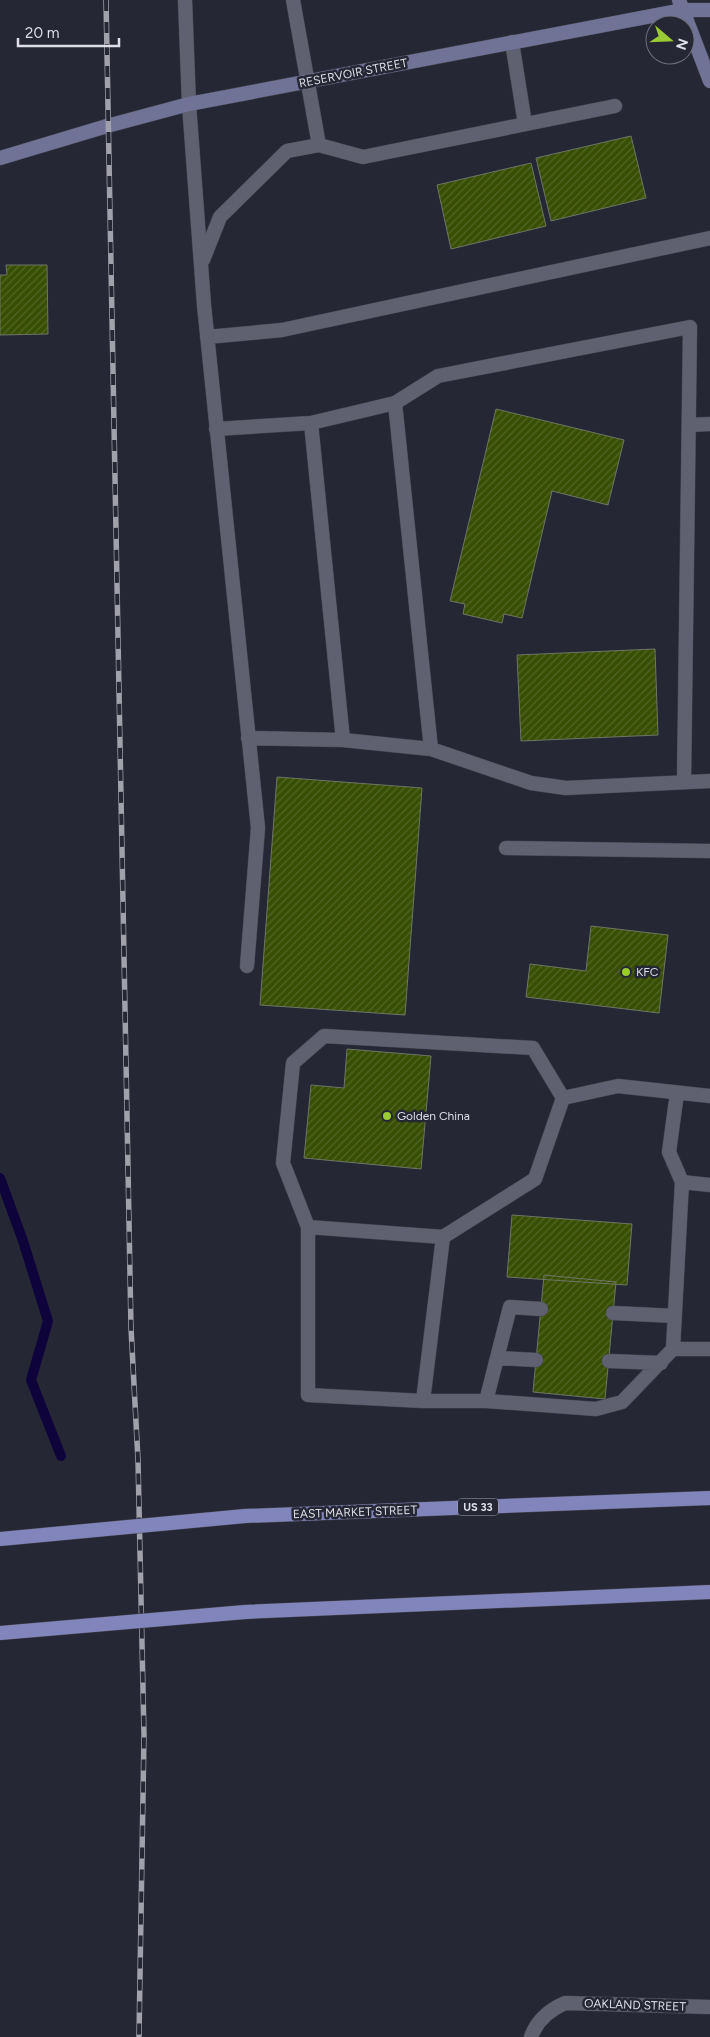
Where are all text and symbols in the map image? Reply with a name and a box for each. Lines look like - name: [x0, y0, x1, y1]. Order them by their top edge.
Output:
- scale bar: [18, 15, 119, 47]
- north arrow: [645, 15, 695, 65]
- text: 20 m: [25, 24, 59, 42]
- text: N: [672, 36, 692, 52]
- street label: RESERVOIR STREET: [298, 56, 409, 90]
- place label: KFC: [636, 965, 659, 979]
- marker: KFC: [620, 966, 632, 978]
- place label: Golden China: [397, 1109, 470, 1123]
- marker: Golden China: [381, 1110, 393, 1122]
- road number: US 33: [458, 1498, 498, 1515]
- street label: EAST MARKET STREET: [293, 1503, 418, 1521]
- street label: OAKLAND STREET: [584, 1996, 687, 2014]

